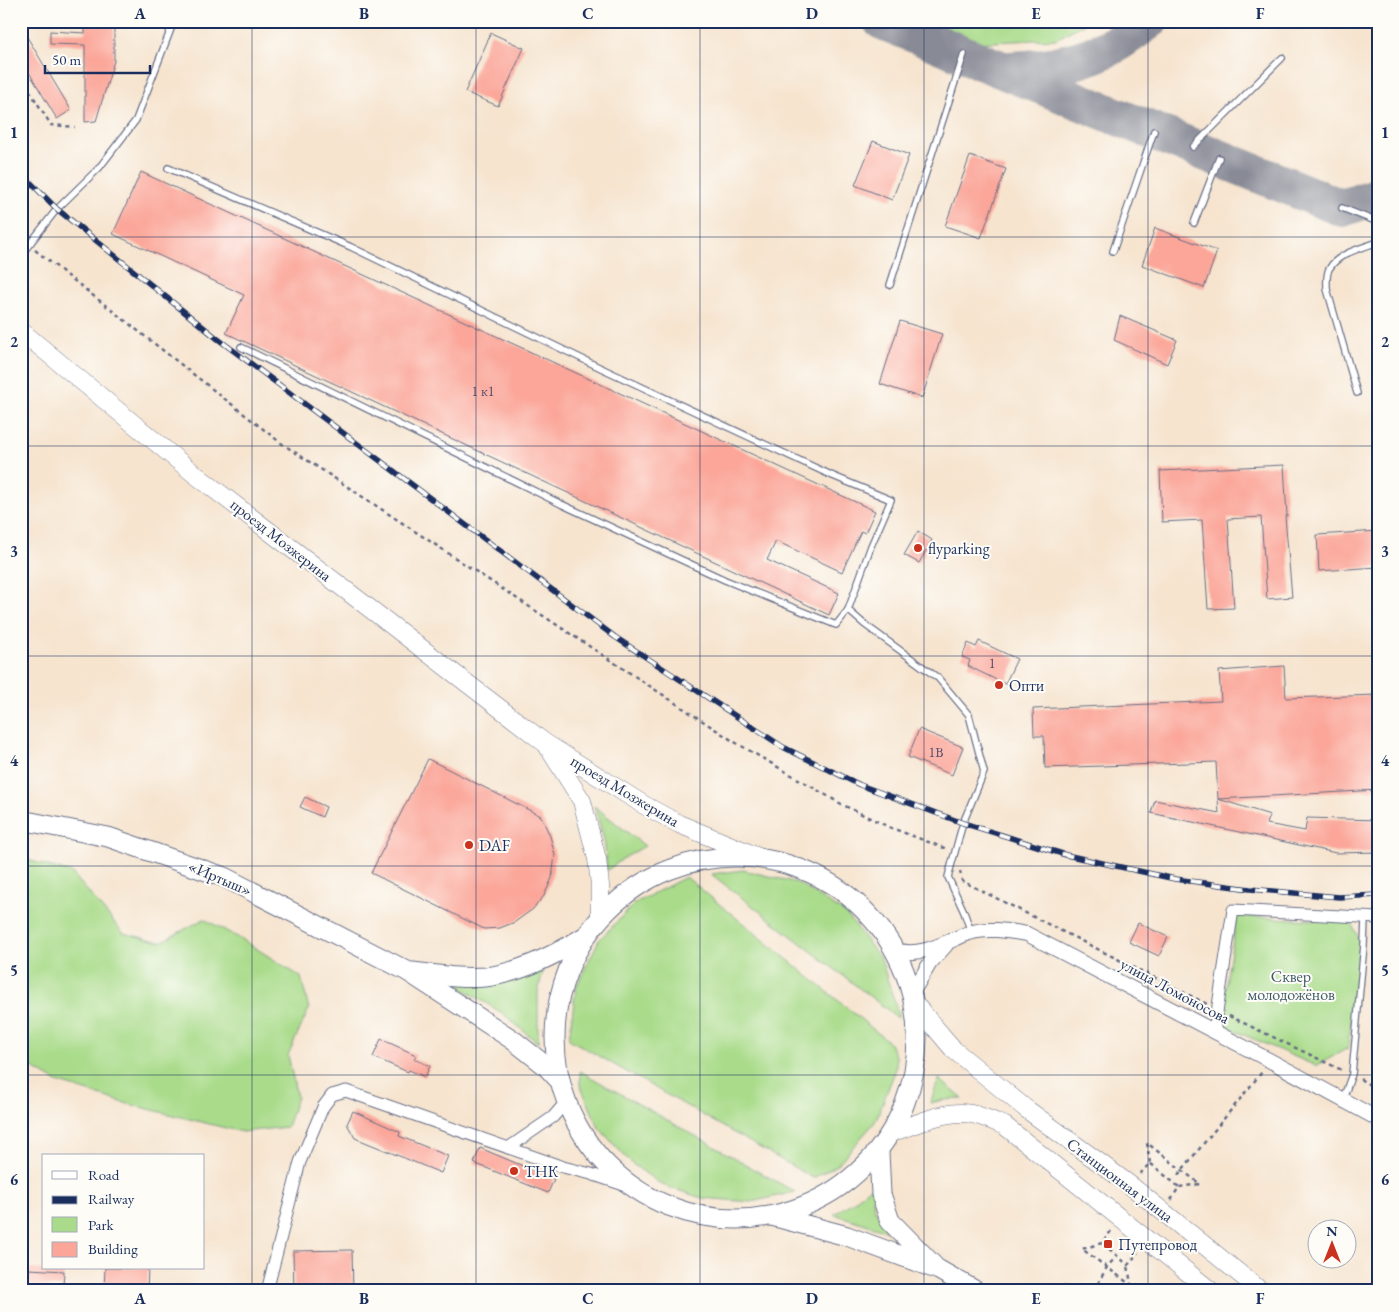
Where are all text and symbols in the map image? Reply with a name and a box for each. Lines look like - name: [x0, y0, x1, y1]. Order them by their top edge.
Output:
- text: A: [133, 3, 146, 24]
- text: B: [359, 3, 369, 24]
- text: C: [582, 3, 594, 24]
- text: D: [806, 3, 818, 24]
- text: E: [1031, 3, 1041, 24]
- text: F: [1256, 3, 1265, 24]
- scale bar: [45, 42, 150, 74]
- text: 50 m: [52, 50, 81, 69]
- text: 1: [10, 122, 18, 143]
- text: 1: [1381, 122, 1389, 143]
- text: 2: [10, 331, 19, 352]
- text: 2: [1381, 331, 1390, 352]
- house number: 1 к1: [472, 382, 494, 400]
- street label: проезд Мозжерина: [226, 494, 336, 587]
- place label: flyparking: [928, 538, 991, 559]
- text: 3: [10, 541, 18, 562]
- text: 3: [1381, 541, 1389, 562]
- marker: flyparking: [912, 542, 924, 554]
- house number: 1: [989, 654, 995, 672]
- place label: Опти: [1009, 675, 1045, 696]
- marker: Опти: [993, 679, 1005, 691]
- house number: 1В: [929, 743, 943, 761]
- text: 4: [10, 750, 19, 771]
- street label: проезд Мозжерина: [567, 750, 684, 832]
- text: 4: [1381, 750, 1390, 771]
- place label: DAF: [479, 835, 510, 856]
- marker: DAF: [463, 839, 475, 851]
- street label: «Иртыш»: [185, 855, 255, 901]
- street label: улица Ломоносова: [1117, 953, 1234, 1029]
- text: 5: [10, 960, 18, 981]
- text: 5: [1381, 960, 1389, 981]
- park label: Сквер молодожёнов: [1247, 966, 1335, 1005]
- street label: Станционная улица: [1063, 1133, 1178, 1227]
- legend: [42, 1154, 205, 1270]
- place label: ТНК: [524, 1161, 559, 1182]
- text: Road: [88, 1165, 120, 1184]
- marker: ТНК: [508, 1165, 520, 1177]
- text: 6: [10, 1169, 19, 1190]
- text: 6: [1381, 1169, 1390, 1190]
- text: Railway: [88, 1189, 135, 1208]
- text: Park: [88, 1215, 115, 1234]
- north arrow: [1306, 1220, 1356, 1270]
- text: N: [1326, 1222, 1338, 1240]
- place label: Путепровод: [1118, 1234, 1198, 1255]
- marker: Путепровод: [1102, 1238, 1114, 1250]
- text: Building: [88, 1239, 138, 1258]
- text: A: [133, 1288, 146, 1309]
- text: B: [359, 1288, 369, 1309]
- text: C: [582, 1288, 594, 1309]
- text: D: [806, 1288, 818, 1309]
- text: E: [1031, 1288, 1041, 1309]
- text: F: [1256, 1288, 1265, 1309]

